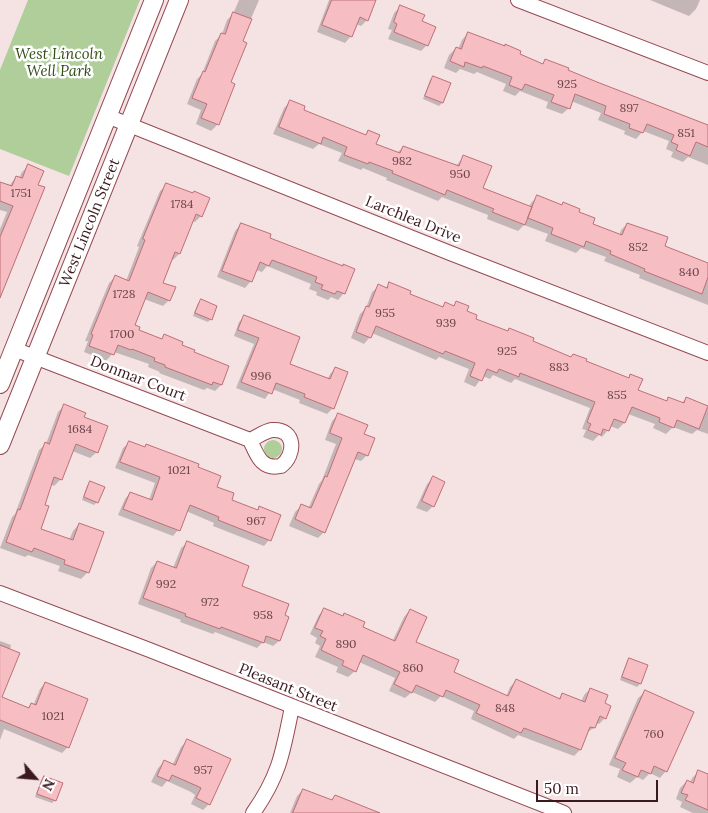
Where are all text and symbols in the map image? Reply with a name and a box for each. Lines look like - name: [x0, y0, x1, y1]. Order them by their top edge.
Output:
- park label: West Lincoln Well Park: [15, 46, 103, 81]
- house number: 925: [557, 78, 577, 92]
- house number: 897: [620, 102, 638, 116]
- house number: 851: [677, 127, 695, 141]
- house number: 982: [392, 155, 412, 169]
- street label: West Lincoln Street: [56, 156, 124, 290]
- house number: 950: [450, 168, 470, 182]
- house number: 1751: [11, 187, 31, 201]
- street label: Larchlea Drive: [363, 193, 463, 247]
- house number: 1784: [170, 198, 194, 212]
- house number: 852: [628, 241, 648, 255]
- house number: 840: [679, 266, 699, 280]
- house number: 1728: [112, 288, 136, 302]
- house number: 955: [375, 307, 395, 321]
- house number: 939: [436, 317, 456, 331]
- house number: 1700: [110, 328, 134, 342]
- house number: 925: [497, 345, 517, 359]
- street label: Donmar Court: [88, 352, 188, 406]
- house number: 883: [549, 361, 569, 375]
- house number: 996: [251, 370, 271, 384]
- house number: 855: [607, 389, 627, 403]
- house number: 1684: [68, 423, 92, 437]
- house number: 1021: [168, 464, 190, 478]
- house number: 967: [246, 515, 266, 529]
- house number: 992: [156, 578, 176, 592]
- house number: 972: [201, 596, 219, 610]
- house number: 958: [253, 609, 273, 623]
- house number: 890: [335, 638, 357, 652]
- street label: Pleasant Street: [236, 660, 340, 716]
- house number: 860: [402, 662, 424, 676]
- house number: 848: [495, 702, 515, 716]
- house number: 1021: [42, 710, 64, 724]
- house number: 760: [644, 728, 664, 742]
- north arrow: [10, 753, 60, 803]
- house number: 957: [193, 764, 213, 778]
- scale bar: [538, 770, 660, 802]
- text: N: [38, 776, 59, 794]
- text: 50 m: [544, 779, 579, 798]

